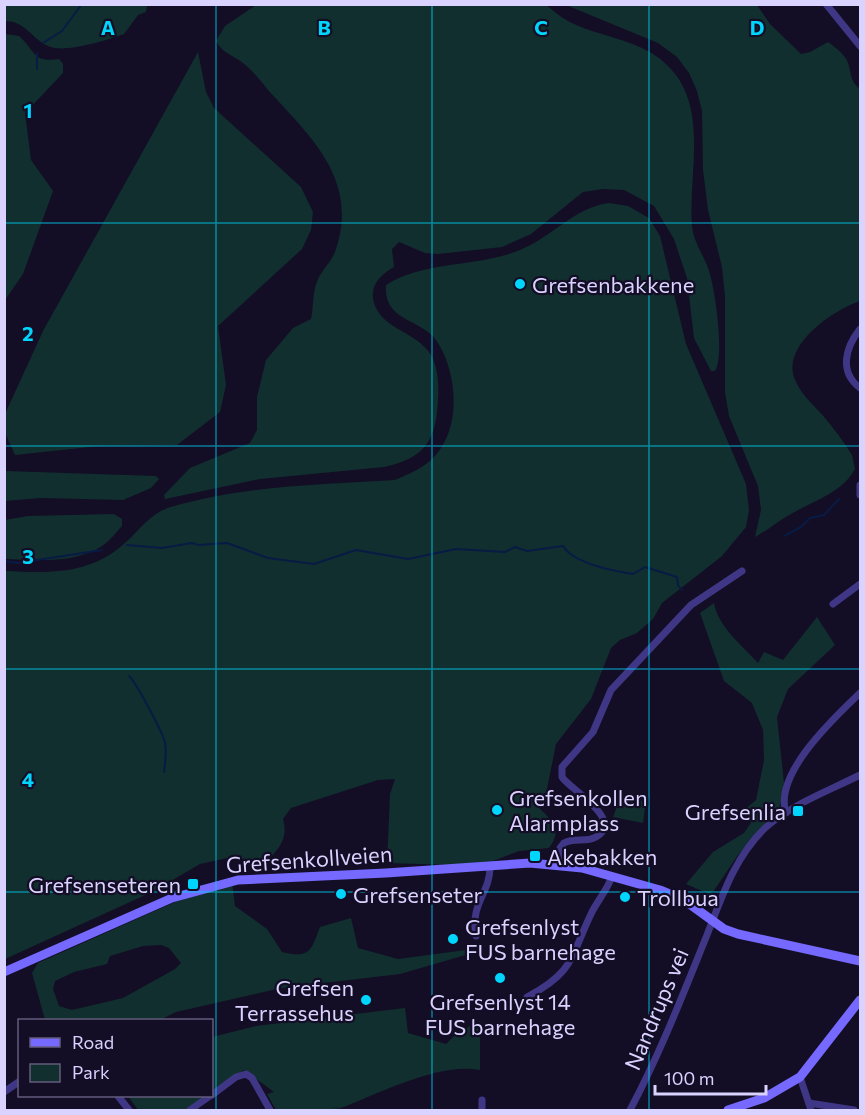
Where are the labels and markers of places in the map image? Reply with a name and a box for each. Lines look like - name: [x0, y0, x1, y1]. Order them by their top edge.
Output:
- place label: Grefsenbakkene: [532, 271, 694, 298]
- marker: Grefsenbakkene: [513, 277, 527, 291]
- place label: Grefsenkollen Alarmplass: [509, 784, 648, 836]
- place label: Grefsenlia: [685, 798, 786, 825]
- marker: Grefsenkollen Alarmplass: [490, 803, 504, 817]
- marker: Grefsenlia: [791, 804, 805, 818]
- place label: Akebakken: [547, 843, 657, 870]
- marker: Akebakken: [528, 849, 542, 863]
- place label: Grefsenseteren: [28, 871, 181, 898]
- marker: Grefsenseteren: [186, 877, 200, 891]
- place label: Grefsenseter: [353, 881, 482, 908]
- place label: Trollbua: [637, 884, 719, 911]
- marker: Grefsenseter: [334, 887, 348, 901]
- marker: Trollbua: [618, 890, 632, 904]
- place label: Grefsenlyst FUS barnehage: [465, 913, 616, 965]
- marker: Grefsenlyst FUS barnehage: [446, 932, 460, 946]
- marker: Grefsenlyst 14 FUS barnehage: [493, 971, 507, 985]
- place label: Grefsen Terrassehus: [235, 974, 354, 1026]
- place label: Grefsenlyst 14 FUS barnehage: [425, 988, 575, 1040]
- marker: Grefsen Terrassehus: [359, 993, 373, 1007]

